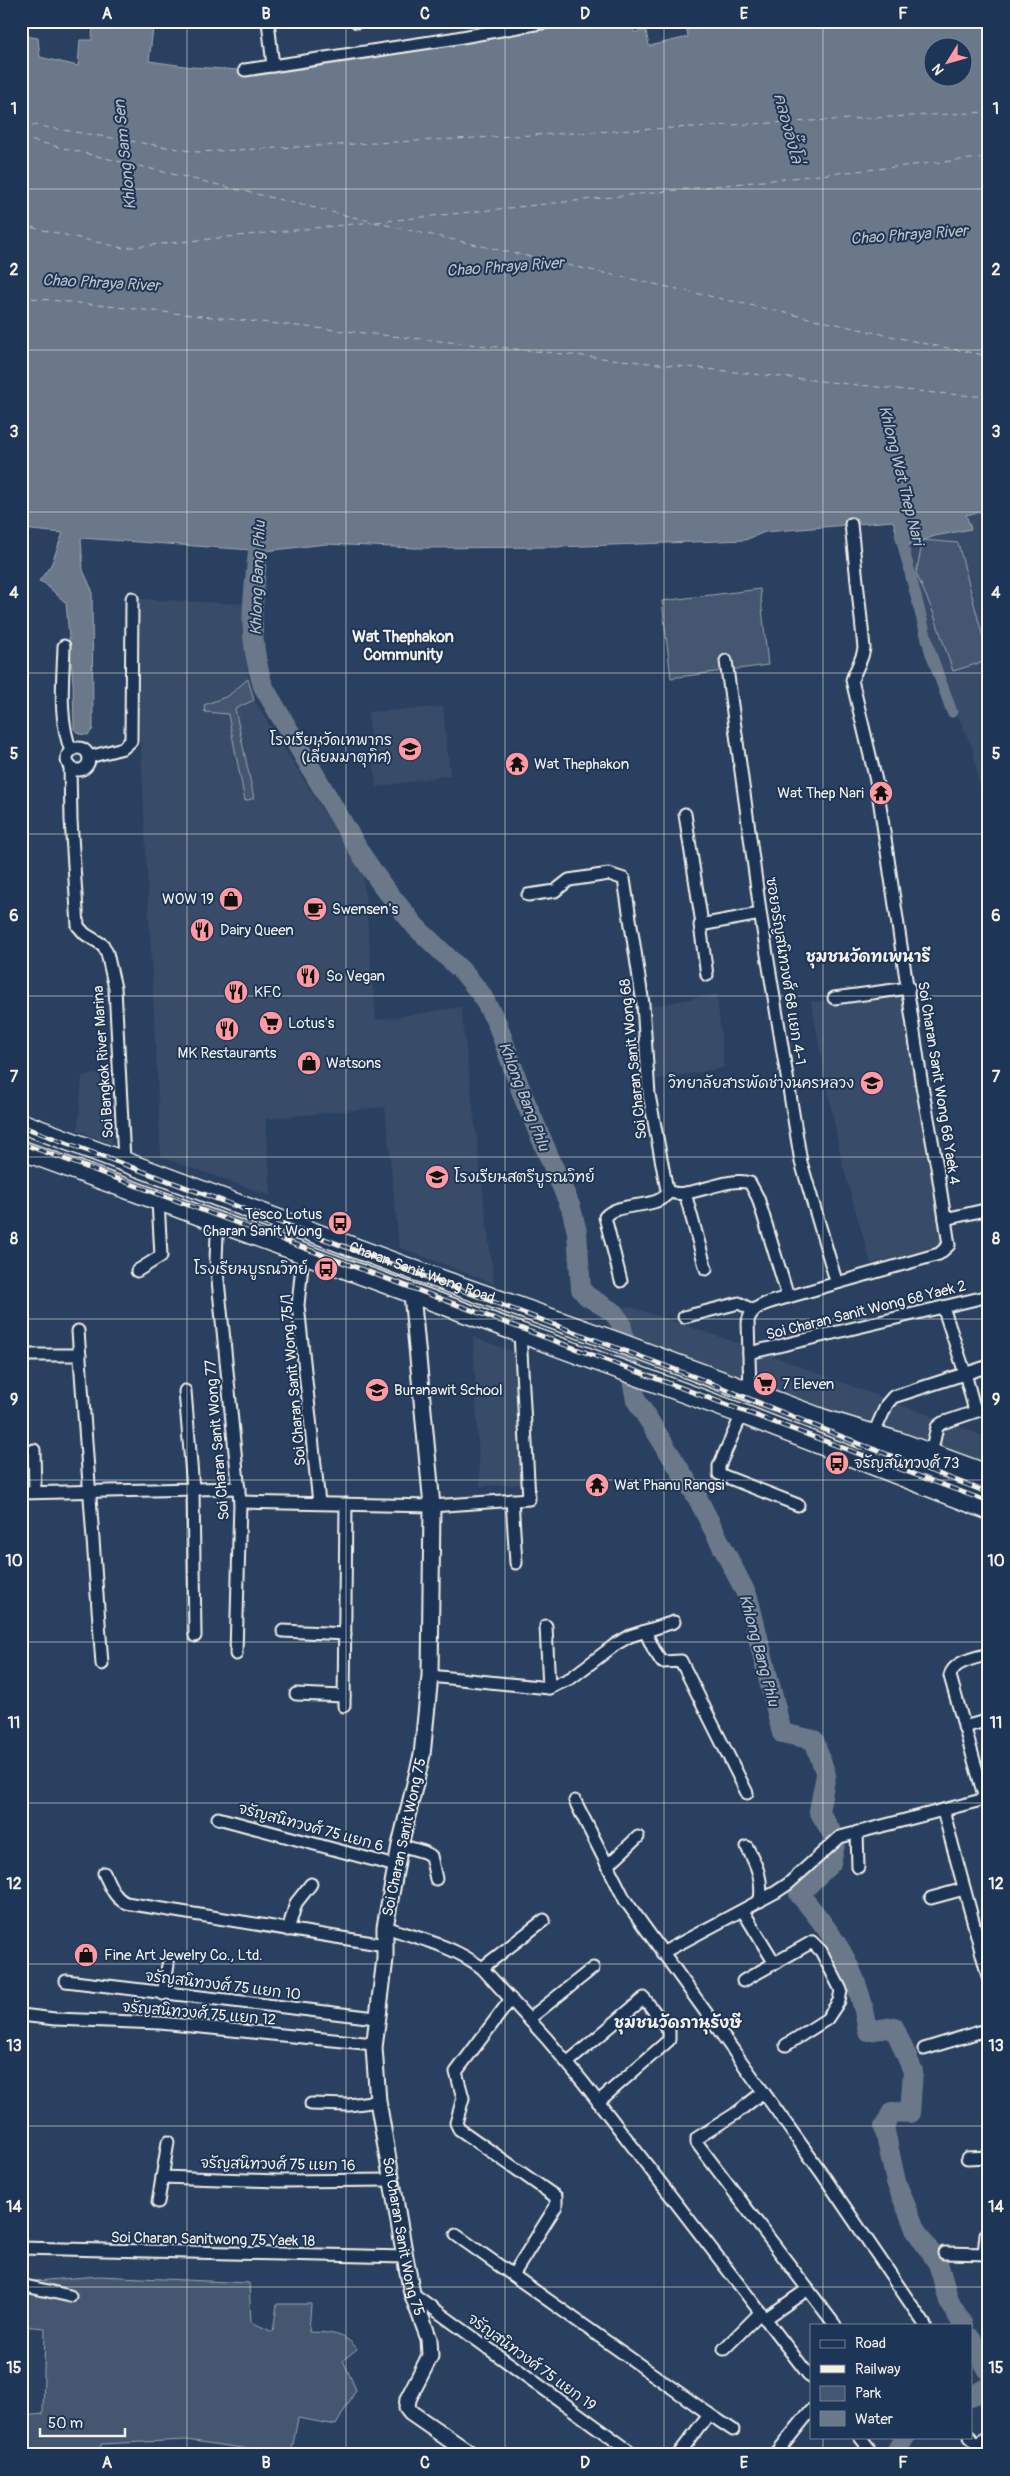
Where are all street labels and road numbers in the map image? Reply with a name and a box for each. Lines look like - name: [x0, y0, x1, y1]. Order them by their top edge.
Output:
- street label: ซอยจรัญสนิทวงศ์ 68 แยก 4-1: [761, 876, 811, 1066]
- street label: Soi Charan Sanit Wong 68: [616, 977, 651, 1140]
- street label: Soi Charan Sanit Wong 68 Yaek 4: [913, 980, 964, 1186]
- street label: Soi Bangkok River Marina: [89, 985, 118, 1139]
- street label: Charan Sanit Wong Road: [346, 1238, 497, 1308]
- street label: Soi Charan Sanit Wong 68 Yaek 2: [764, 1276, 968, 1345]
- street label: Soi Charan Sanit Wong 75/1: [277, 1293, 310, 1467]
- street label: Soi Charan Sanit Wong 77: [201, 1359, 234, 1521]
- street label: Soi Charan Sanit Wong 75: [378, 1756, 431, 1918]
- street label: จรัญสนิทวงศ์ 75 แยก 6: [236, 1798, 386, 1856]
- street label: จรัญสนิทวงศ์ 75 แยก 10: [144, 1966, 302, 2004]
- street label: จรัญสนิทวงศ์ 75 แยก 12: [121, 1996, 277, 2030]
- street label: จรัญสนิทวงศ์ 75 แยก 16: [200, 2153, 356, 2175]
- street label: Soi Charan Sanit Wong 75: [378, 2156, 429, 2319]
- street label: Soi Charan Sanitwong 75 Yaek 18: [111, 2228, 316, 2251]
- street label: จรัญสนิทวงศ์ 75 แยก 19: [464, 2309, 600, 2415]

